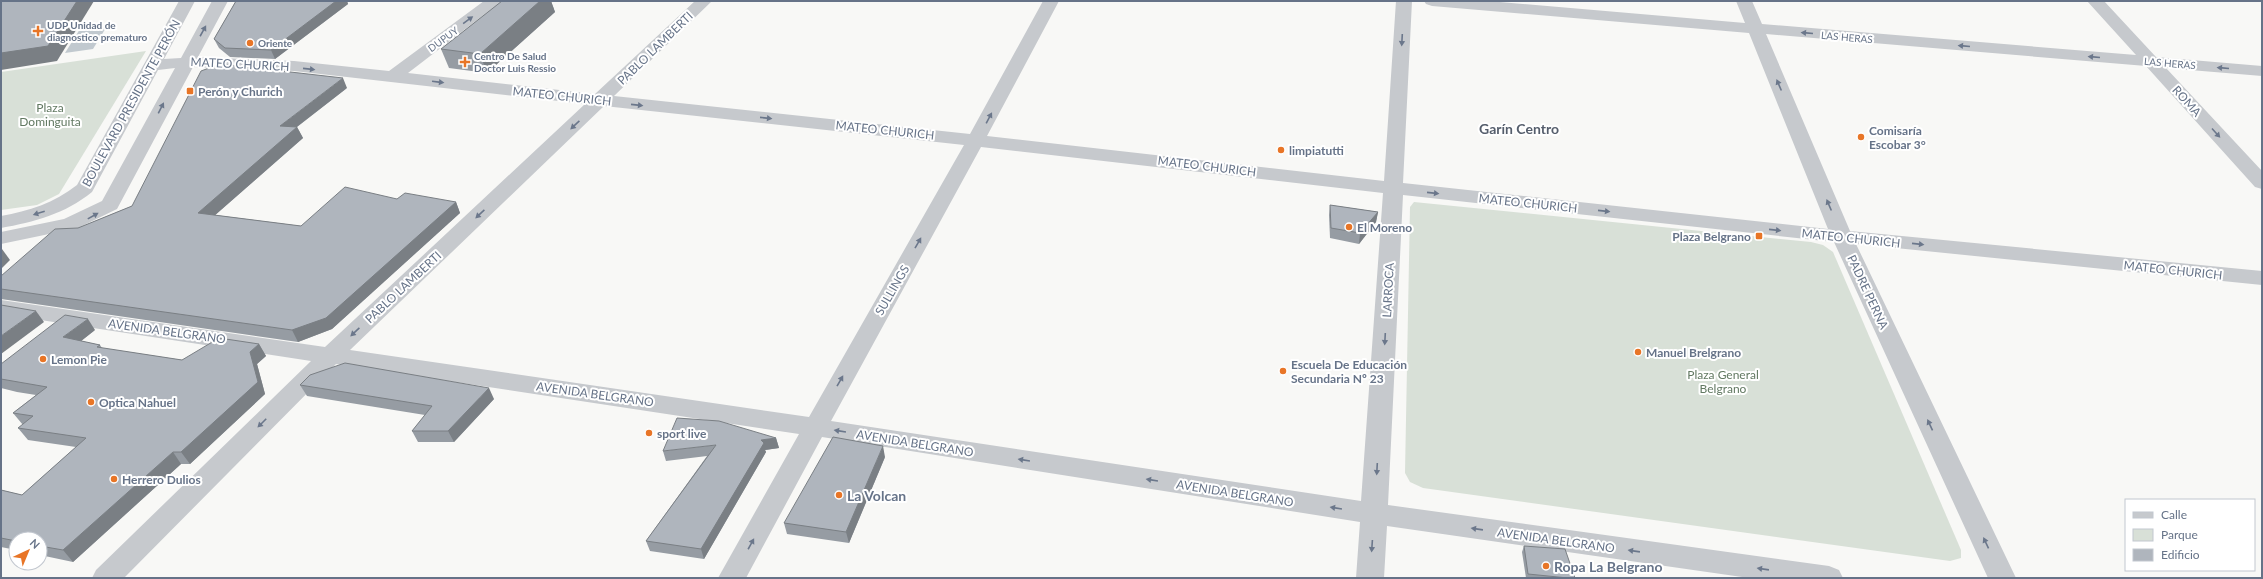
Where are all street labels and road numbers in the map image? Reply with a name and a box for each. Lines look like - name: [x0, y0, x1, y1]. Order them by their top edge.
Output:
- street label: PABLO LAMBERTI: [614, 8, 696, 88]
- street label: BOULEVARD PRESIDENTE PERÓN: [79, 17, 183, 189]
- street label: DUPUY: [425, 24, 461, 54]
- street label: LAS HERAS: [1821, 29, 1873, 45]
- street label: MATEO CHURICH: [190, 54, 290, 74]
- street label: LAS HERAS: [2144, 55, 2196, 71]
- street label: ROMA: [2169, 82, 2205, 120]
- street label: MATEO CHURICH: [512, 83, 612, 109]
- street label: MATEO CHURICH: [835, 117, 935, 143]
- street label: MATEO CHURICH: [1157, 153, 1257, 179]
- street label: MATEO CHURICH: [1478, 190, 1578, 216]
- street label: MATEO CHURICH: [1801, 225, 1901, 251]
- street label: PABLO LAMBERTI: [362, 248, 444, 326]
- street label: PADRE PERNA: [1844, 252, 1892, 332]
- street label: MATEO CHURICH: [2123, 257, 2223, 283]
- street label: LARROCA: [1379, 261, 1397, 318]
- street label: SULLINGS: [872, 262, 912, 318]
- street label: AVENIDA BELGRANO: [107, 315, 227, 347]
- street label: AVENIDA BELGRANO: [535, 378, 655, 410]
- street label: AVENIDA BELGRANO: [855, 426, 975, 460]
- street label: AVENIDA BELGRANO: [1175, 476, 1295, 510]
- street label: AVENIDA BELGRANO: [1496, 524, 1616, 556]

